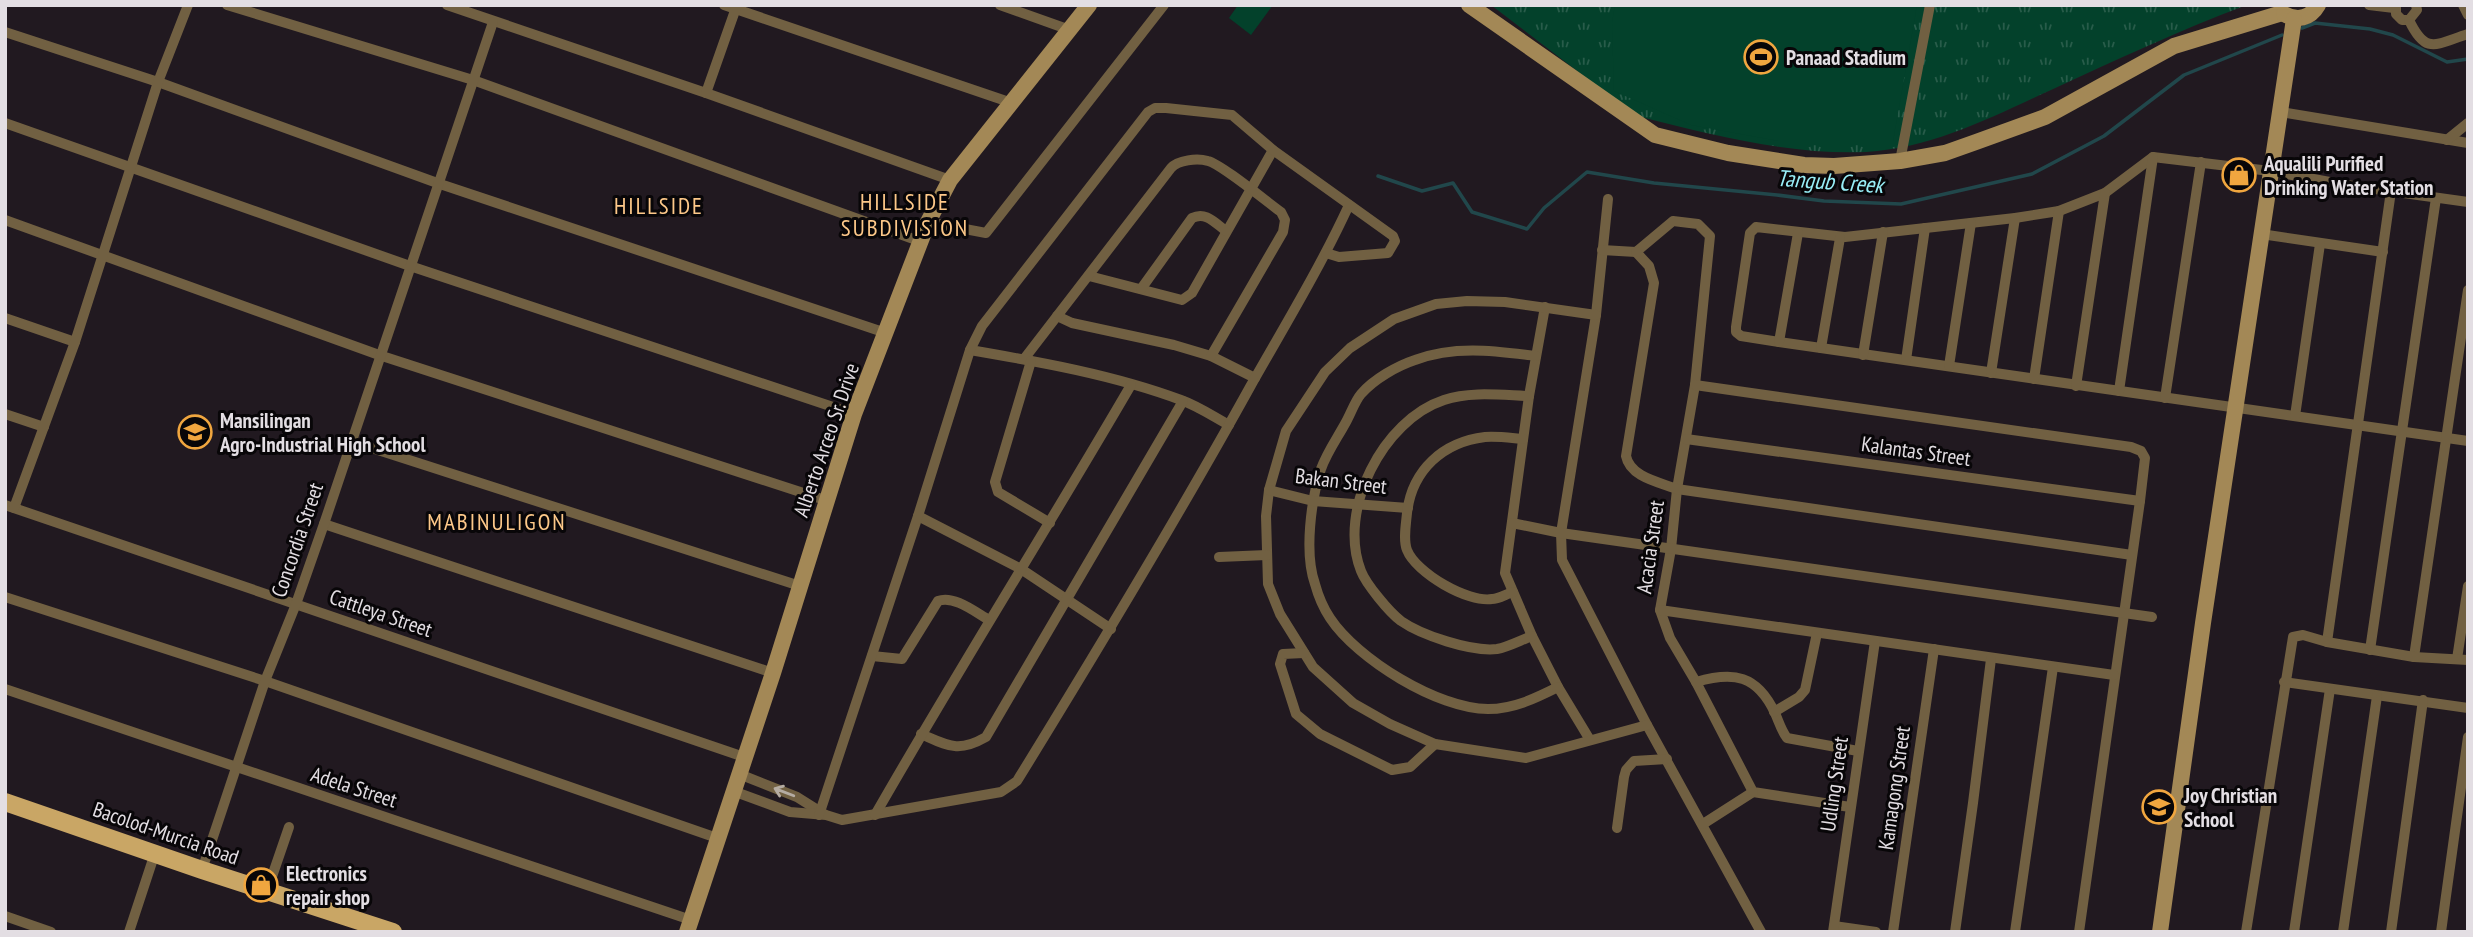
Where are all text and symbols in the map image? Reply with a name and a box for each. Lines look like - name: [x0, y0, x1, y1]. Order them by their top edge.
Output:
- sports icon: Panaad Stadium: [1742, 38, 1780, 76]
- place label: Panaad Stadium: [1786, 44, 1906, 71]
- place label: Aqualili Purified Drinking Water Station: [2263, 150, 2434, 201]
- shop icon: Aqualili Purified Drinking Water Station: [2220, 156, 2258, 194]
- water label: Tangub Creek: [1776, 163, 1887, 199]
- district label: HILLSIDE SUBDIVISION: [841, 187, 969, 242]
- district label: HILLSIDE: [614, 191, 704, 220]
- street label: Alberto Arceo Sr. Drive: [787, 360, 865, 520]
- place label: Mansilingan Agro-Industrial High School: [219, 407, 426, 458]
- school or university icon: Mansilingan Agro-Industrial High School: [176, 413, 214, 451]
- street label: Kalantas Street: [1860, 430, 1973, 472]
- street label: Bakan Street: [1294, 462, 1389, 500]
- street label: Concordia Street: [265, 479, 329, 601]
- street label: Acacia Street: [1630, 498, 1670, 595]
- district label: MABINULIGON: [427, 507, 567, 536]
- street label: Cattleya Street: [326, 583, 436, 643]
- street label: Kamagong Street: [1872, 724, 1916, 852]
- street label: Udling Street: [1814, 735, 1854, 833]
- street label: Adela Street: [308, 760, 401, 814]
- place label: Joy Christian School: [2183, 782, 2277, 833]
- one-way arrow: [774, 784, 795, 797]
- school or university icon: Joy Christian School: [2140, 788, 2178, 826]
- street label: Bacolod-Murcia Road: [89, 795, 243, 871]
- place label: Electronics repair shop: [286, 860, 370, 911]
- shop icon: Electronics repair shop: [242, 866, 280, 904]

